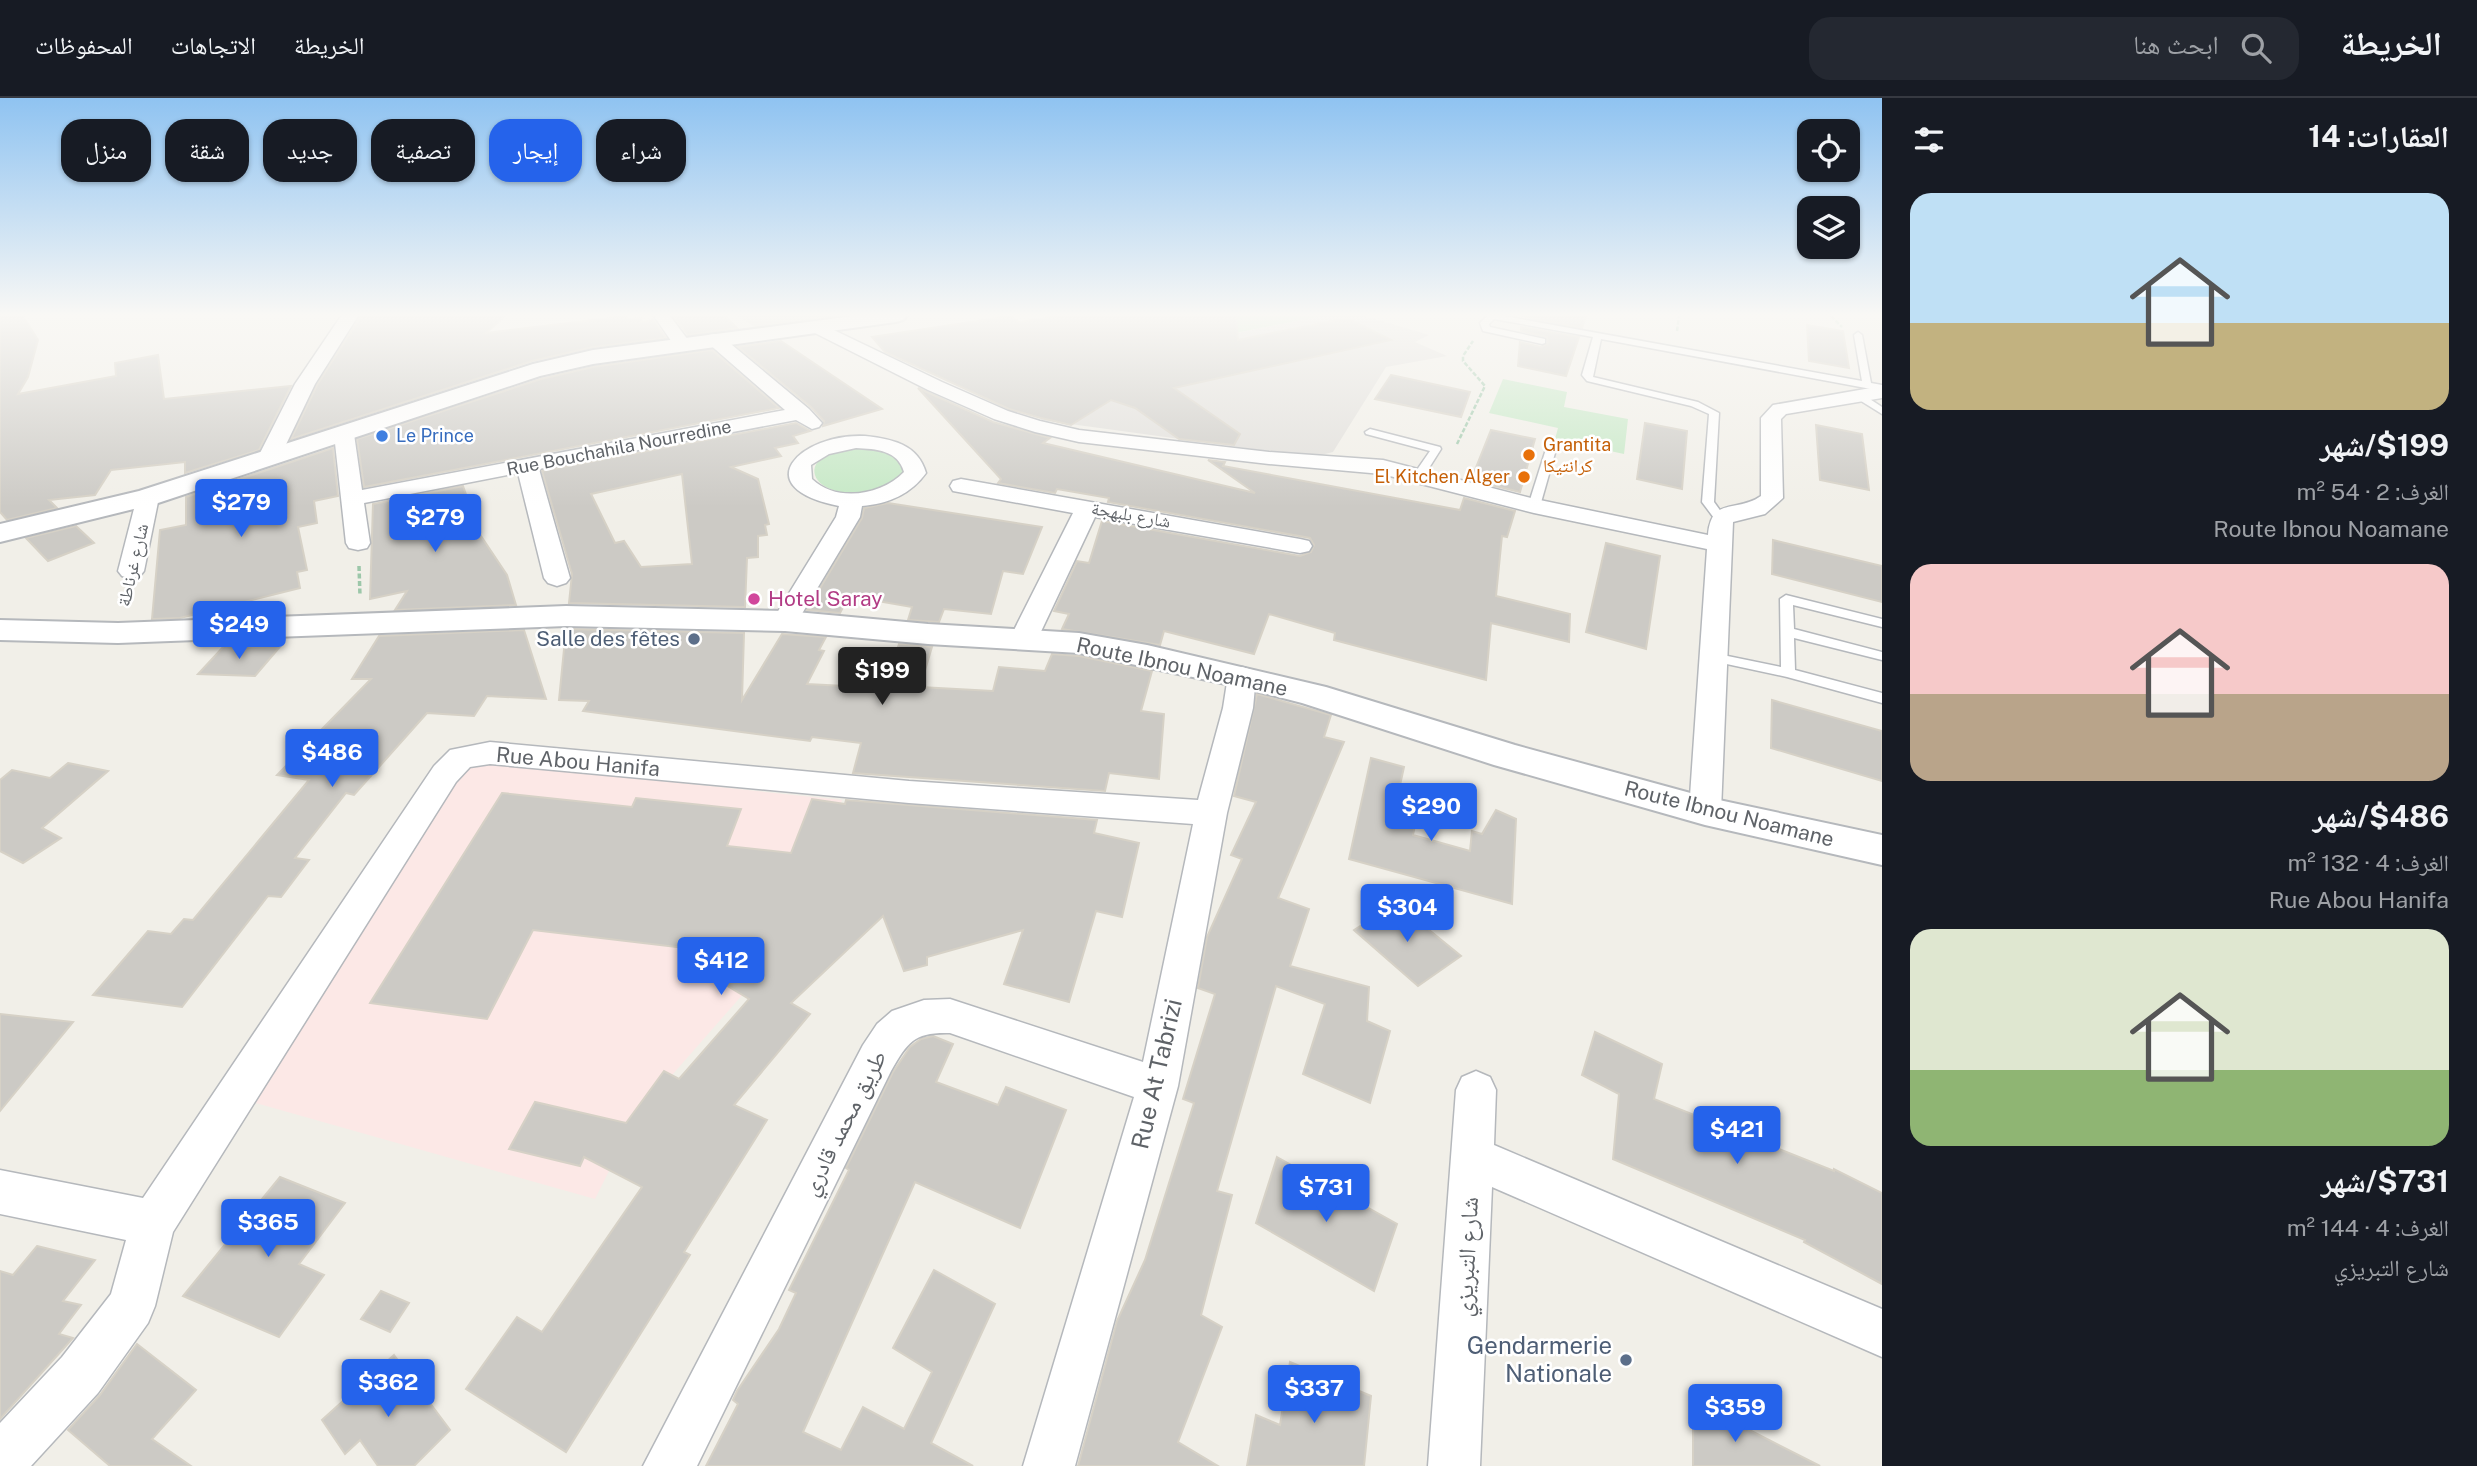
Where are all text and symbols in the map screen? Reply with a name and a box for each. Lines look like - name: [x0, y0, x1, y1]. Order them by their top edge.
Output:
- search box: [1809, 17, 2299, 80]
- text: الخريطة: [2341, 24, 2442, 62]
- text: ابحث هنا: [2133, 29, 2219, 60]
- icon: search: [2237, 29, 2275, 67]
- text: المحفوظات: [35, 31, 133, 59]
- text: الاتجاهات: [171, 31, 256, 59]
- text: الخريطة: [294, 31, 365, 59]
- text: العقارات: 14: [2308, 118, 2449, 154]
- chip: منزل: [61, 119, 151, 182]
- chip: شقة: [165, 119, 249, 182]
- chip: جديد: [263, 119, 357, 182]
- chip: تصفية: [371, 119, 475, 182]
- chip: إيجار: [489, 119, 582, 182]
- chip: شراء: [596, 119, 686, 182]
- map controls: [1797, 119, 1860, 259]
- button: locate: [1797, 119, 1860, 182]
- icon: filters: [1910, 121, 1948, 159]
- button: layers: [1797, 196, 1860, 259]
- icon: home: [2117, 239, 2243, 365]
- street label: Rue Bouchahila Nourredine: [505, 415, 733, 480]
- place label: Le Prince: [396, 425, 474, 446]
- text: $199/شهر: [2320, 427, 2449, 463]
- marker: Le Prince: [374, 428, 390, 444]
- place label: Grantita كرانتيكا: [1543, 434, 1611, 476]
- marker: Grantita كرانتيكا: [1521, 447, 1537, 463]
- place label: El Kitchen Alger: [1374, 466, 1510, 487]
- marker: El Kitchen Alger: [1516, 469, 1532, 485]
- text: الغرف: 2 · 54 m²: [2297, 478, 2449, 505]
- pin: $279: [200, 480, 282, 539]
- text: $279: [211, 488, 271, 515]
- pin: $279: [394, 494, 476, 554]
- street label: شارع بلبهجة: [1090, 497, 1172, 533]
- text: $279: [405, 503, 465, 530]
- text: Route Ibnou Noamane: [2213, 515, 2449, 542]
- street label: شارع غرناطة: [113, 521, 153, 609]
- place label: Hotel Saray: [768, 586, 883, 611]
- marker: Hotel Saray: [746, 591, 762, 607]
- pin: $249: [198, 602, 280, 661]
- text: $249: [209, 610, 269, 637]
- icon: home: [2117, 610, 2243, 736]
- place label: Salle des fêtes: [536, 626, 680, 651]
- marker: Salle des fêtes: [686, 631, 702, 647]
- street label: Route Ibnou Noamane: [1074, 632, 1290, 701]
- pin: $199: [841, 648, 923, 707]
- text: $199: [854, 656, 910, 683]
- pin: $486: [291, 730, 373, 789]
- text: $486: [301, 738, 363, 765]
- street label: Rue Abou Hanifa: [495, 742, 661, 781]
- street label: Route Ibnou Noamane: [1622, 775, 1837, 852]
- pin: $290: [1390, 784, 1472, 843]
- text: $290: [1401, 792, 1461, 819]
- text: $486/شهر: [2313, 798, 2449, 834]
- text: الغرف: 4 · 132 m²: [2287, 849, 2449, 876]
- pin: $304: [1366, 884, 1448, 944]
- text: Rue Abou Hanifa: [2269, 886, 2449, 913]
- text: $304: [1377, 893, 1437, 920]
- pin: $412: [680, 937, 762, 997]
- text: $412: [693, 946, 749, 973]
- icon: home: [2117, 974, 2243, 1100]
- street label: Rue At Tabrizi: [1125, 996, 1187, 1152]
- street label: طريق محمد قادري: [794, 1045, 897, 1203]
- pin: $421: [1696, 1107, 1778, 1166]
- text: $421: [1709, 1115, 1765, 1142]
- text: $731/شهر: [2321, 1163, 2449, 1199]
- pin: $731: [1285, 1164, 1367, 1224]
- text: $731: [1299, 1173, 1353, 1200]
- street label: شارع التبريزي: [1449, 1196, 1489, 1318]
- pin: $365: [227, 1200, 309, 1259]
- text: $365: [237, 1208, 299, 1235]
- text: الغرف: 4 · 144 m²: [2287, 1214, 2449, 1241]
- text: شارع التبريزي: [2334, 1254, 2449, 1281]
- place label: Gendarmerie Nationale: [1467, 1331, 1612, 1387]
- marker: Gendarmerie Nationale: [1618, 1352, 1634, 1368]
- pin: $362: [347, 1360, 429, 1419]
- pin: $337: [1273, 1366, 1355, 1425]
- text: $362: [358, 1368, 418, 1395]
- text: $337: [1284, 1374, 1344, 1401]
- pin: $359: [1694, 1384, 1776, 1444]
- text: $359: [1704, 1393, 1766, 1420]

